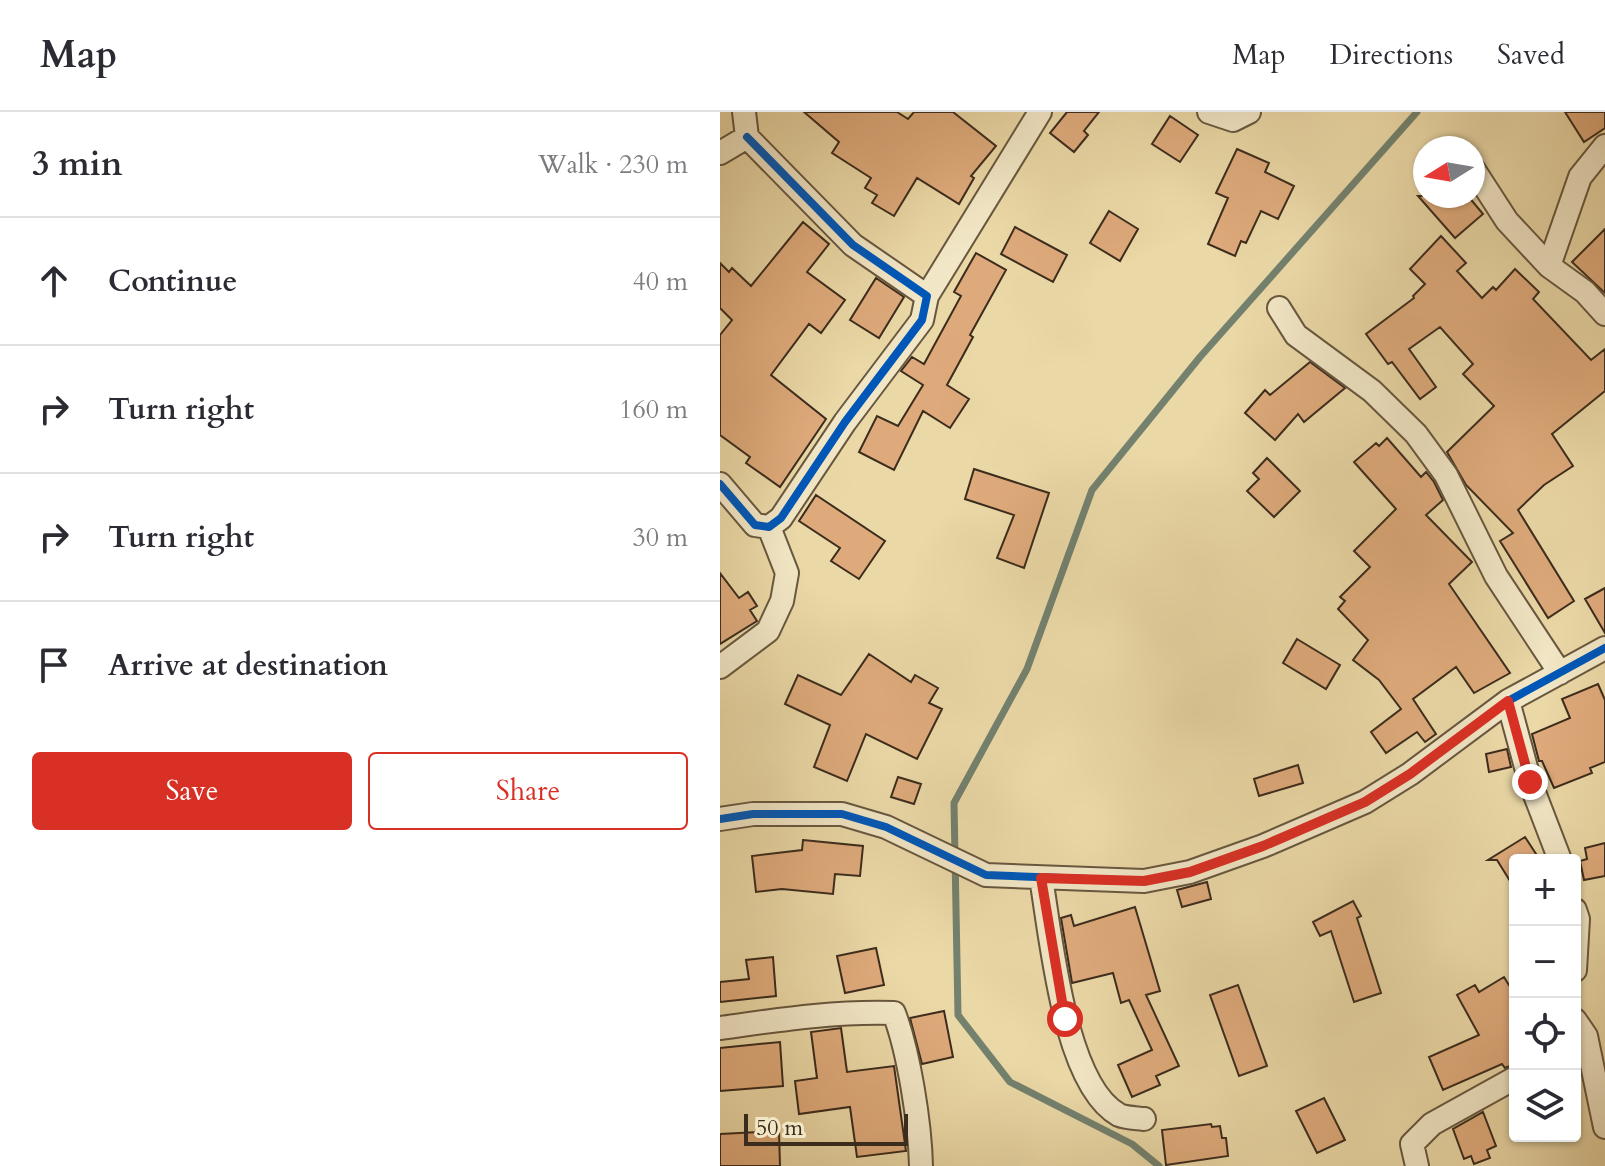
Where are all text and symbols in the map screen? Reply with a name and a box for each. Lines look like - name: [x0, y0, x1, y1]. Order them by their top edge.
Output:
- text: Map: [40, 29, 117, 81]
- text: Map: [1232, 36, 1286, 74]
- text: Directions: [1330, 36, 1453, 74]
- text: Saved: [1497, 36, 1565, 74]
- north arrow: [1413, 136, 1485, 208]
- text: 3 min: [32, 141, 123, 187]
- text: Walk · 230 m: [538, 147, 688, 182]
- icon: ahead: [32, 259, 76, 303]
- text: Continue: [108, 261, 237, 302]
- text: 40 m: [632, 264, 688, 299]
- icon: right: [32, 387, 76, 431]
- text: Turn right: [108, 389, 254, 430]
- text: 160 m: [619, 392, 688, 427]
- icon: right: [32, 515, 76, 559]
- text: Turn right: [108, 517, 254, 558]
- text: 30 m: [632, 520, 688, 555]
- icon: arrive: [32, 643, 76, 687]
- text: Arrive at destination: [108, 645, 388, 686]
- button: Save: [32, 752, 352, 830]
- button: Share: [368, 752, 688, 830]
- route end: [1512, 764, 1548, 800]
- map controls: [1509, 854, 1581, 1142]
- button: +: [1509, 854, 1581, 926]
- button: −: [1509, 926, 1581, 998]
- button: locate: [1509, 998, 1581, 1070]
- route start: [1047, 1001, 1083, 1037]
- button: layers: [1509, 1070, 1581, 1142]
- scale bar: [744, 1110, 908, 1146]
- text: 50 m: [756, 1113, 803, 1143]

